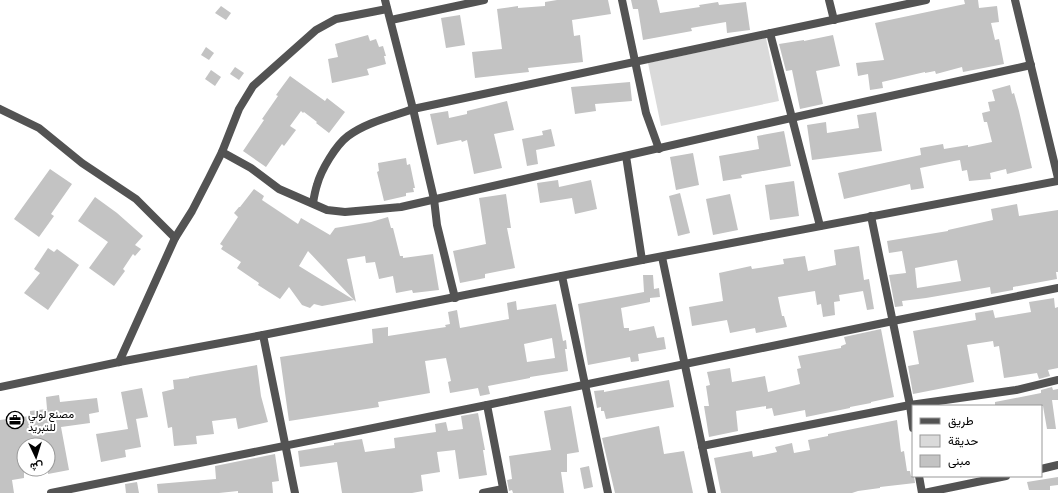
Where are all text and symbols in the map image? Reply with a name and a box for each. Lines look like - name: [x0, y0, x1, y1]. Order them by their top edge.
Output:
- legend: [912, 405, 1042, 477]
- place label: مصنع لولي للتبريد: [28, 407, 74, 434]
- office icon: مصنع لولي للتبريد: [5, 410, 25, 430]
- text: طريق: [948, 413, 974, 429]
- text: حديقة: [948, 433, 978, 448]
- north arrow: [16, 437, 56, 477]
- text: مبنى: [948, 453, 970, 469]
- text: ش: [30, 460, 44, 474]

